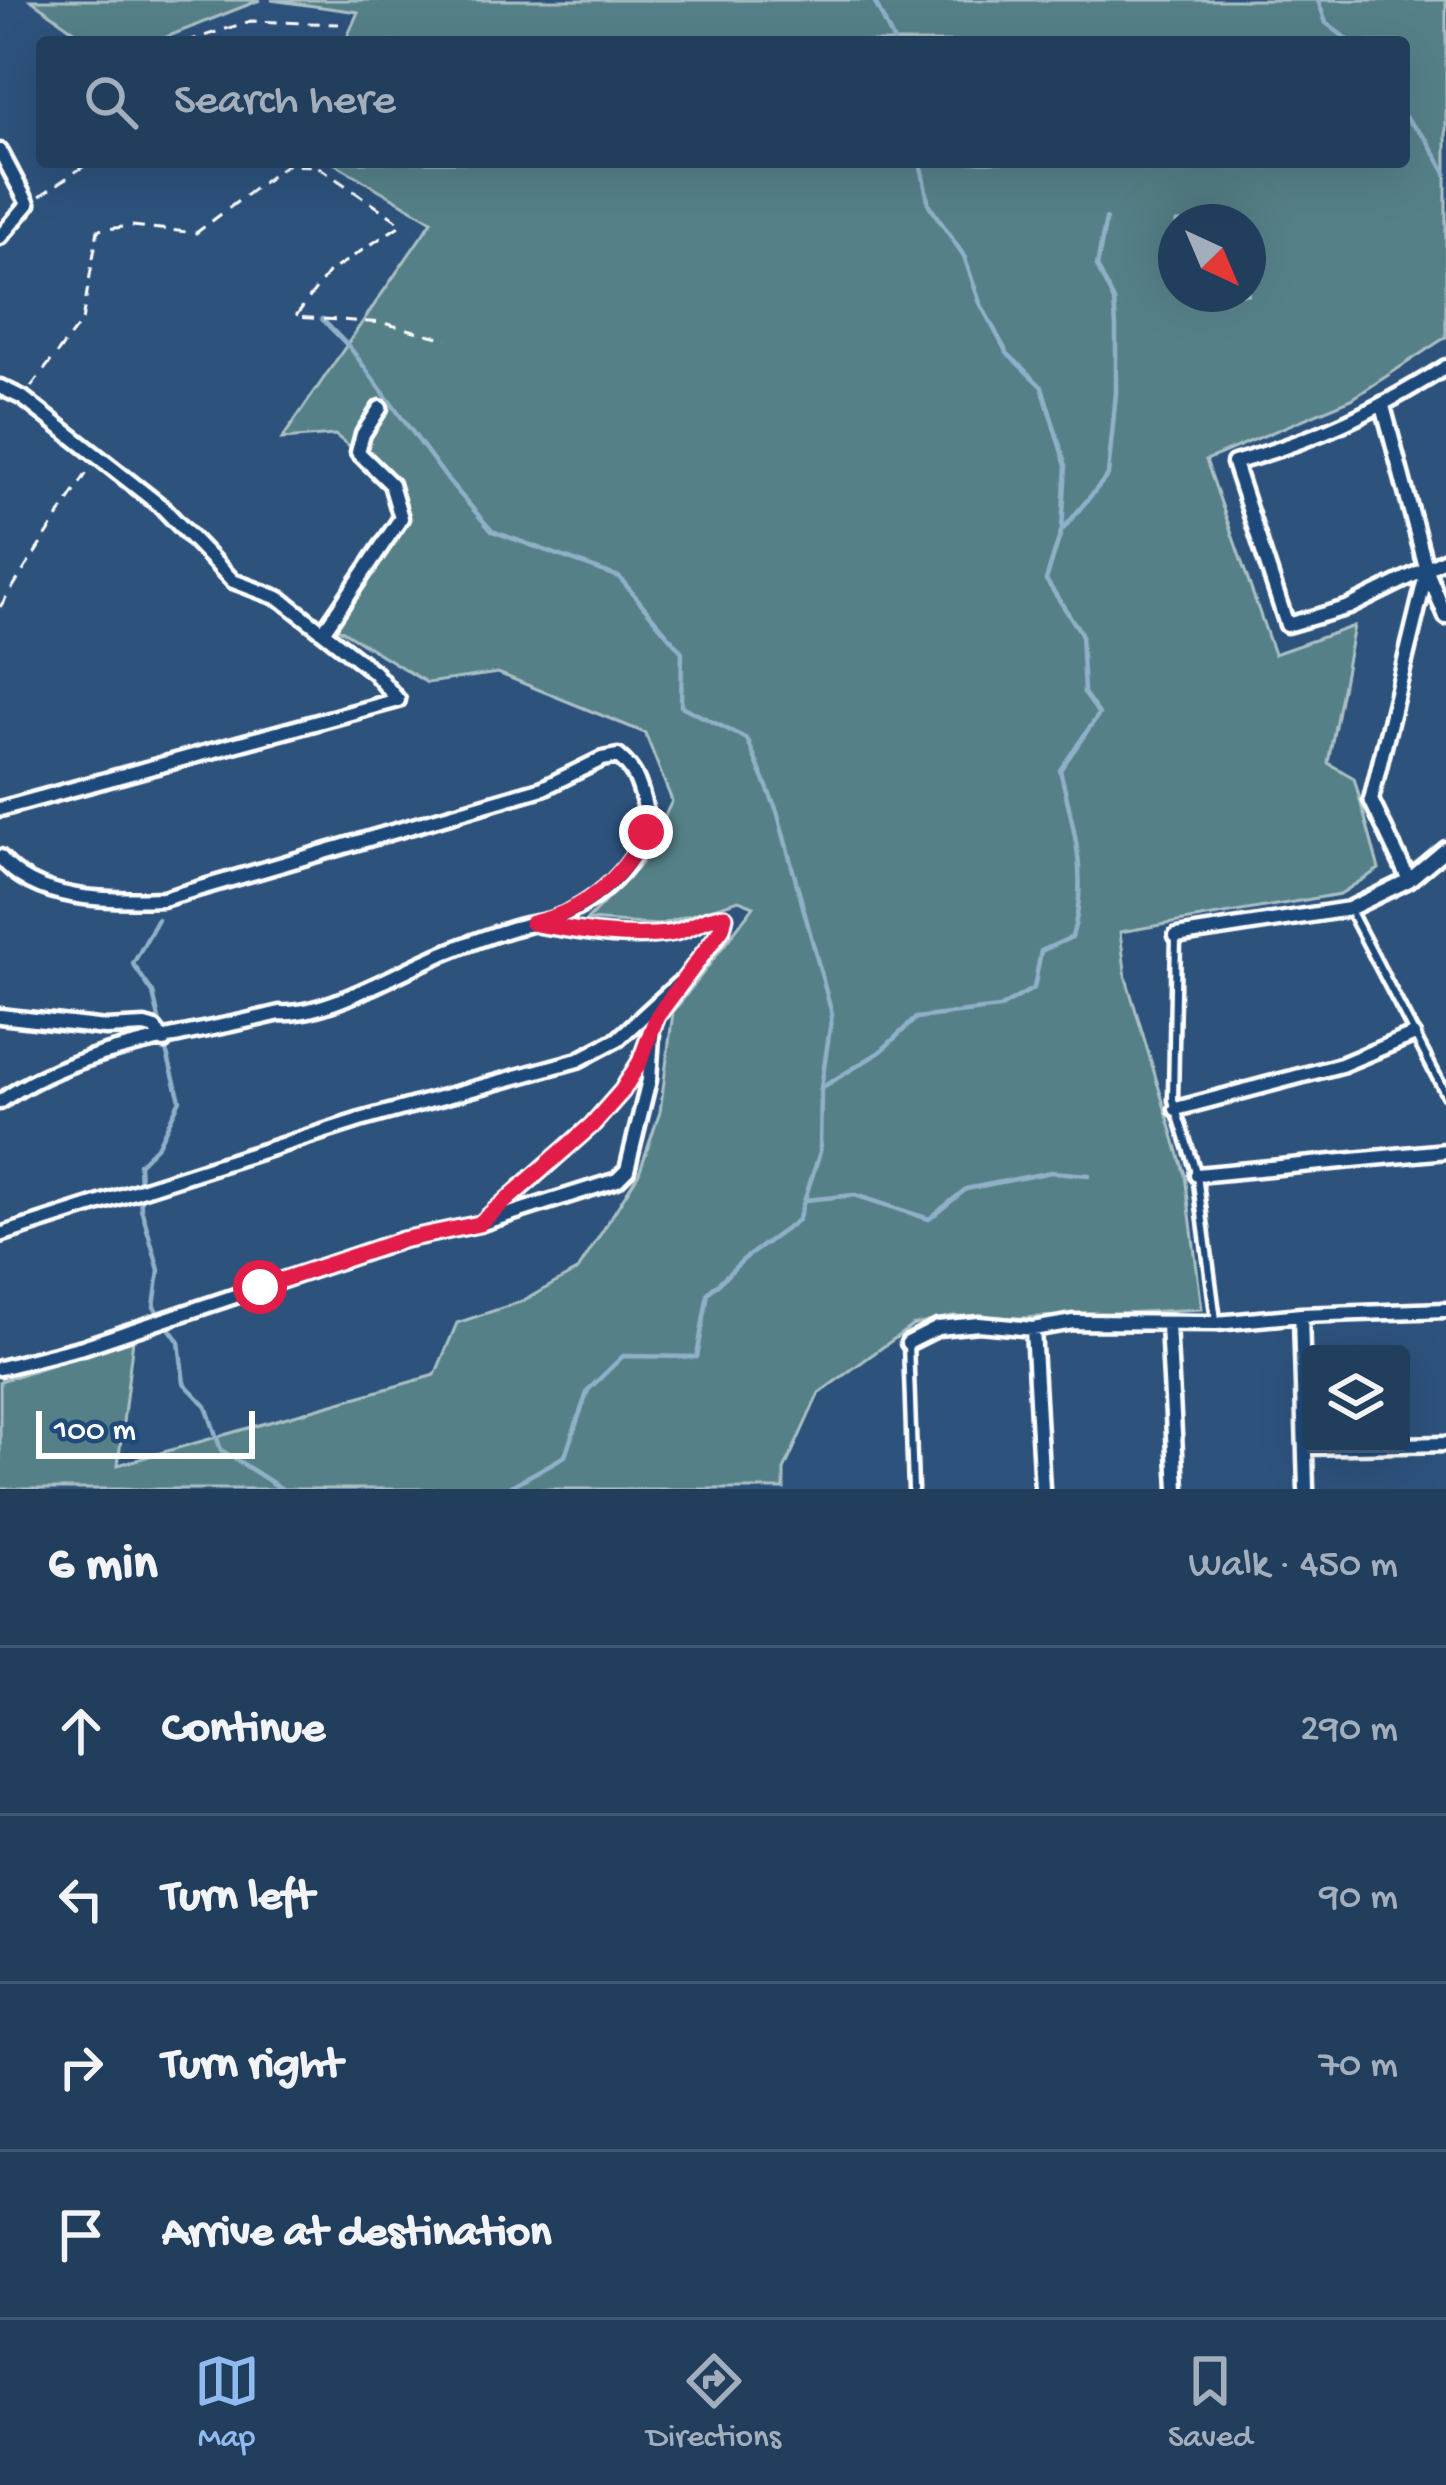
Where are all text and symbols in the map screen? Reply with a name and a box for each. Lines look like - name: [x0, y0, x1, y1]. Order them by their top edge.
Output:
- search box: [36, 36, 1410, 168]
- icon: search: [78, 69, 144, 135]
- text: Search here: [174, 76, 396, 129]
- north arrow: [1158, 204, 1266, 312]
- route end: [619, 805, 673, 859]
- route start: [233, 1260, 287, 1314]
- map controls: [1302, 1345, 1410, 1453]
- button: layers: [1302, 1345, 1410, 1453]
- scale bar: [36, 1405, 255, 1458]
- text: 100 m: [54, 1413, 136, 1451]
- text: 6 min: [48, 1537, 157, 1597]
- text: Walk · 450 m: [1188, 1544, 1398, 1590]
- icon: ahead: [48, 1698, 114, 1764]
- text: Continue: [162, 1704, 325, 1757]
- text: 290 m: [1300, 1708, 1398, 1754]
- icon: left: [48, 1866, 114, 1932]
- text: Turn left: [162, 1872, 314, 1925]
- text: 90 m: [1319, 1876, 1398, 1922]
- icon: right: [48, 2034, 114, 2100]
- text: Turn right: [162, 2040, 342, 2093]
- text: 70 m: [1319, 2044, 1398, 2090]
- icon: arrive: [48, 2202, 114, 2268]
- text: Arrive at destination: [162, 2208, 551, 2261]
- tab: Map: [194, 2348, 260, 2458]
- tab: Directions: [647, 2348, 781, 2458]
- tab: Saved: [1168, 2348, 1252, 2458]

